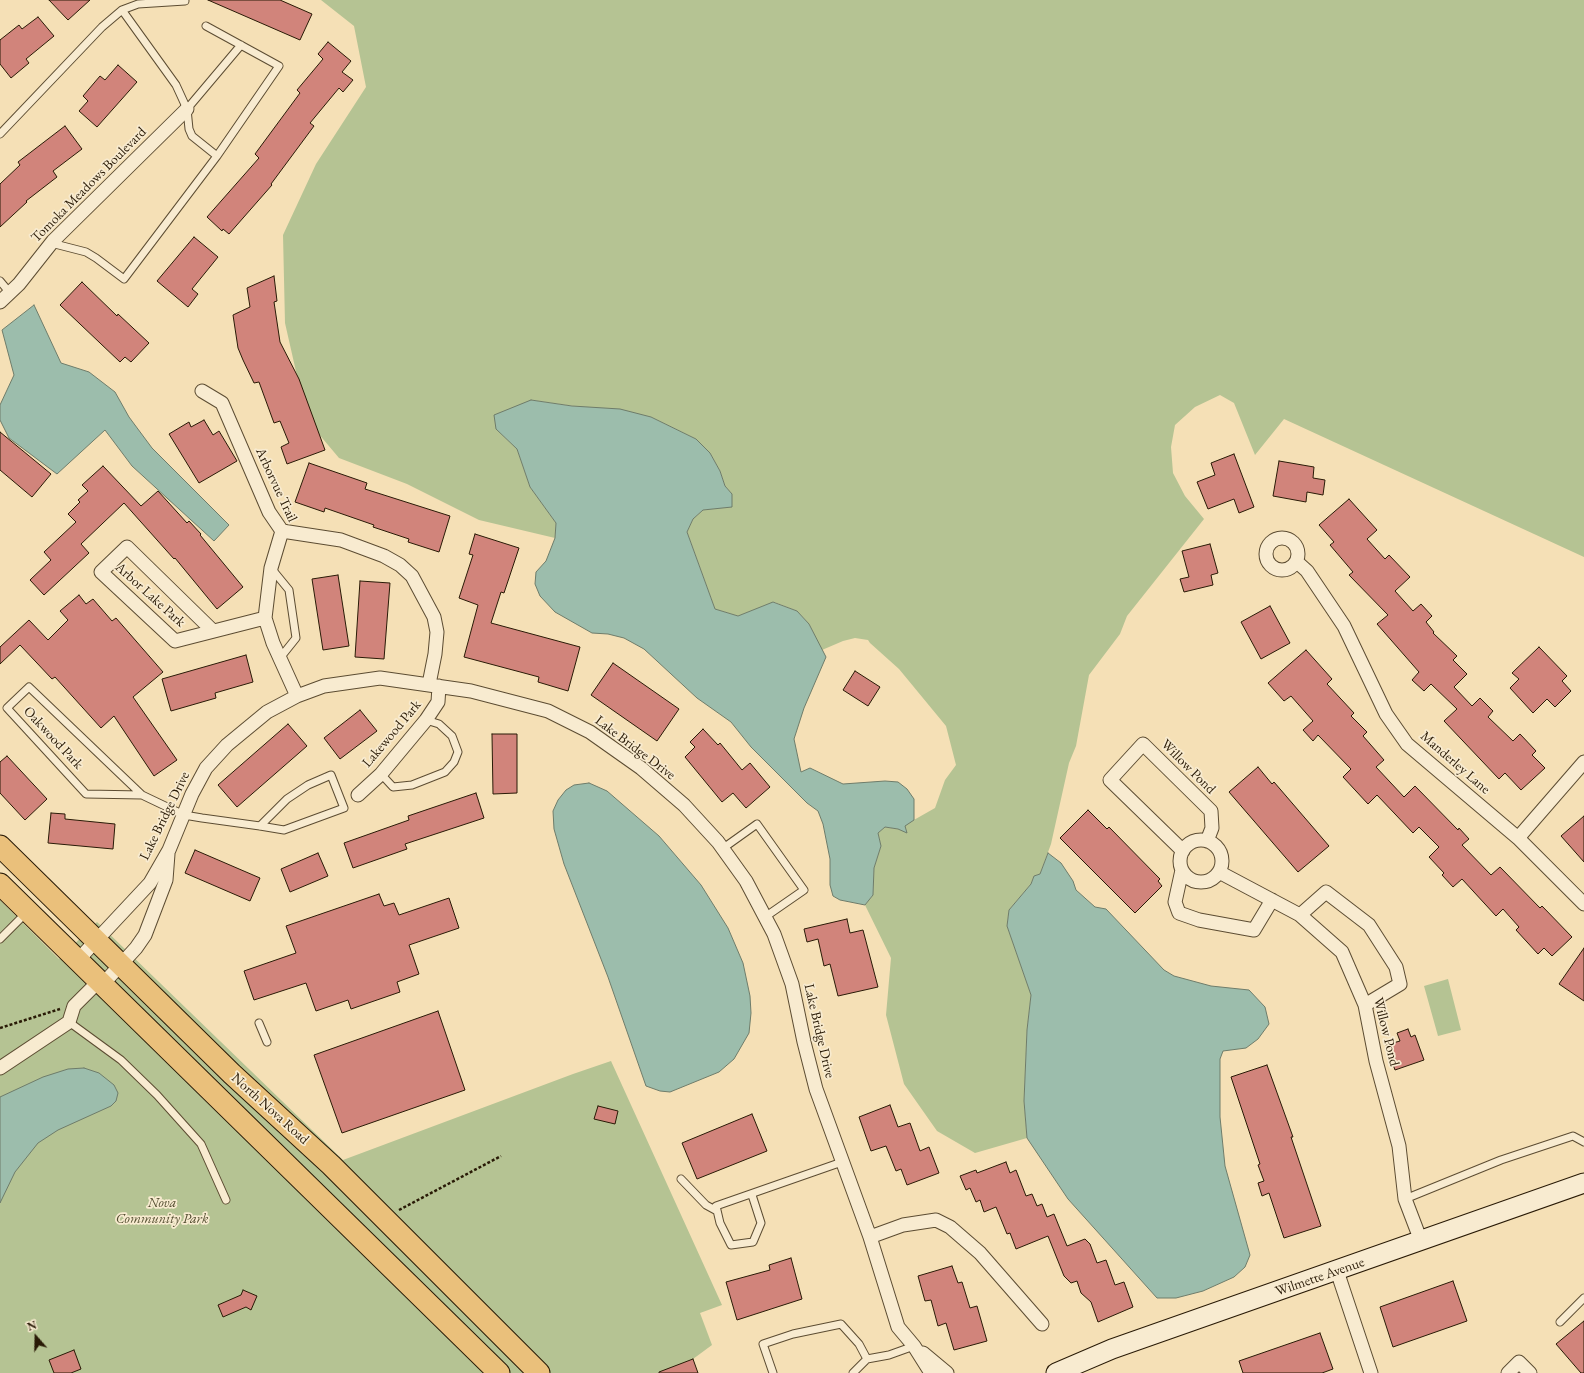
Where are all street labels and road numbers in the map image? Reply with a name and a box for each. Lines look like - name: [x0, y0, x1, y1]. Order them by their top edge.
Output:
- street label: Tomoka Meadows Boulevard: [28, 124, 150, 246]
- street label: Arborvue Trail: [251, 445, 301, 525]
- street label: Arbor Lake Park: [112, 559, 188, 631]
- street label: Lakewood Park: [359, 697, 425, 771]
- street label: Oakwood Park: [20, 703, 86, 773]
- street label: Lake Bridge Drive: [592, 712, 678, 784]
- street label: Manderley Lane: [1417, 728, 1493, 798]
- street label: Willow Pond: [1157, 736, 1219, 798]
- street label: Lake Bridge Drive: [136, 769, 194, 863]
- street label: Lake Bridge Drive: [800, 982, 838, 1080]
- street label: Willow Pond: [1369, 996, 1403, 1068]
- street label: North Nova Road: [228, 1070, 312, 1148]
- street label: Wilmette Avenue: [1273, 1254, 1367, 1300]

